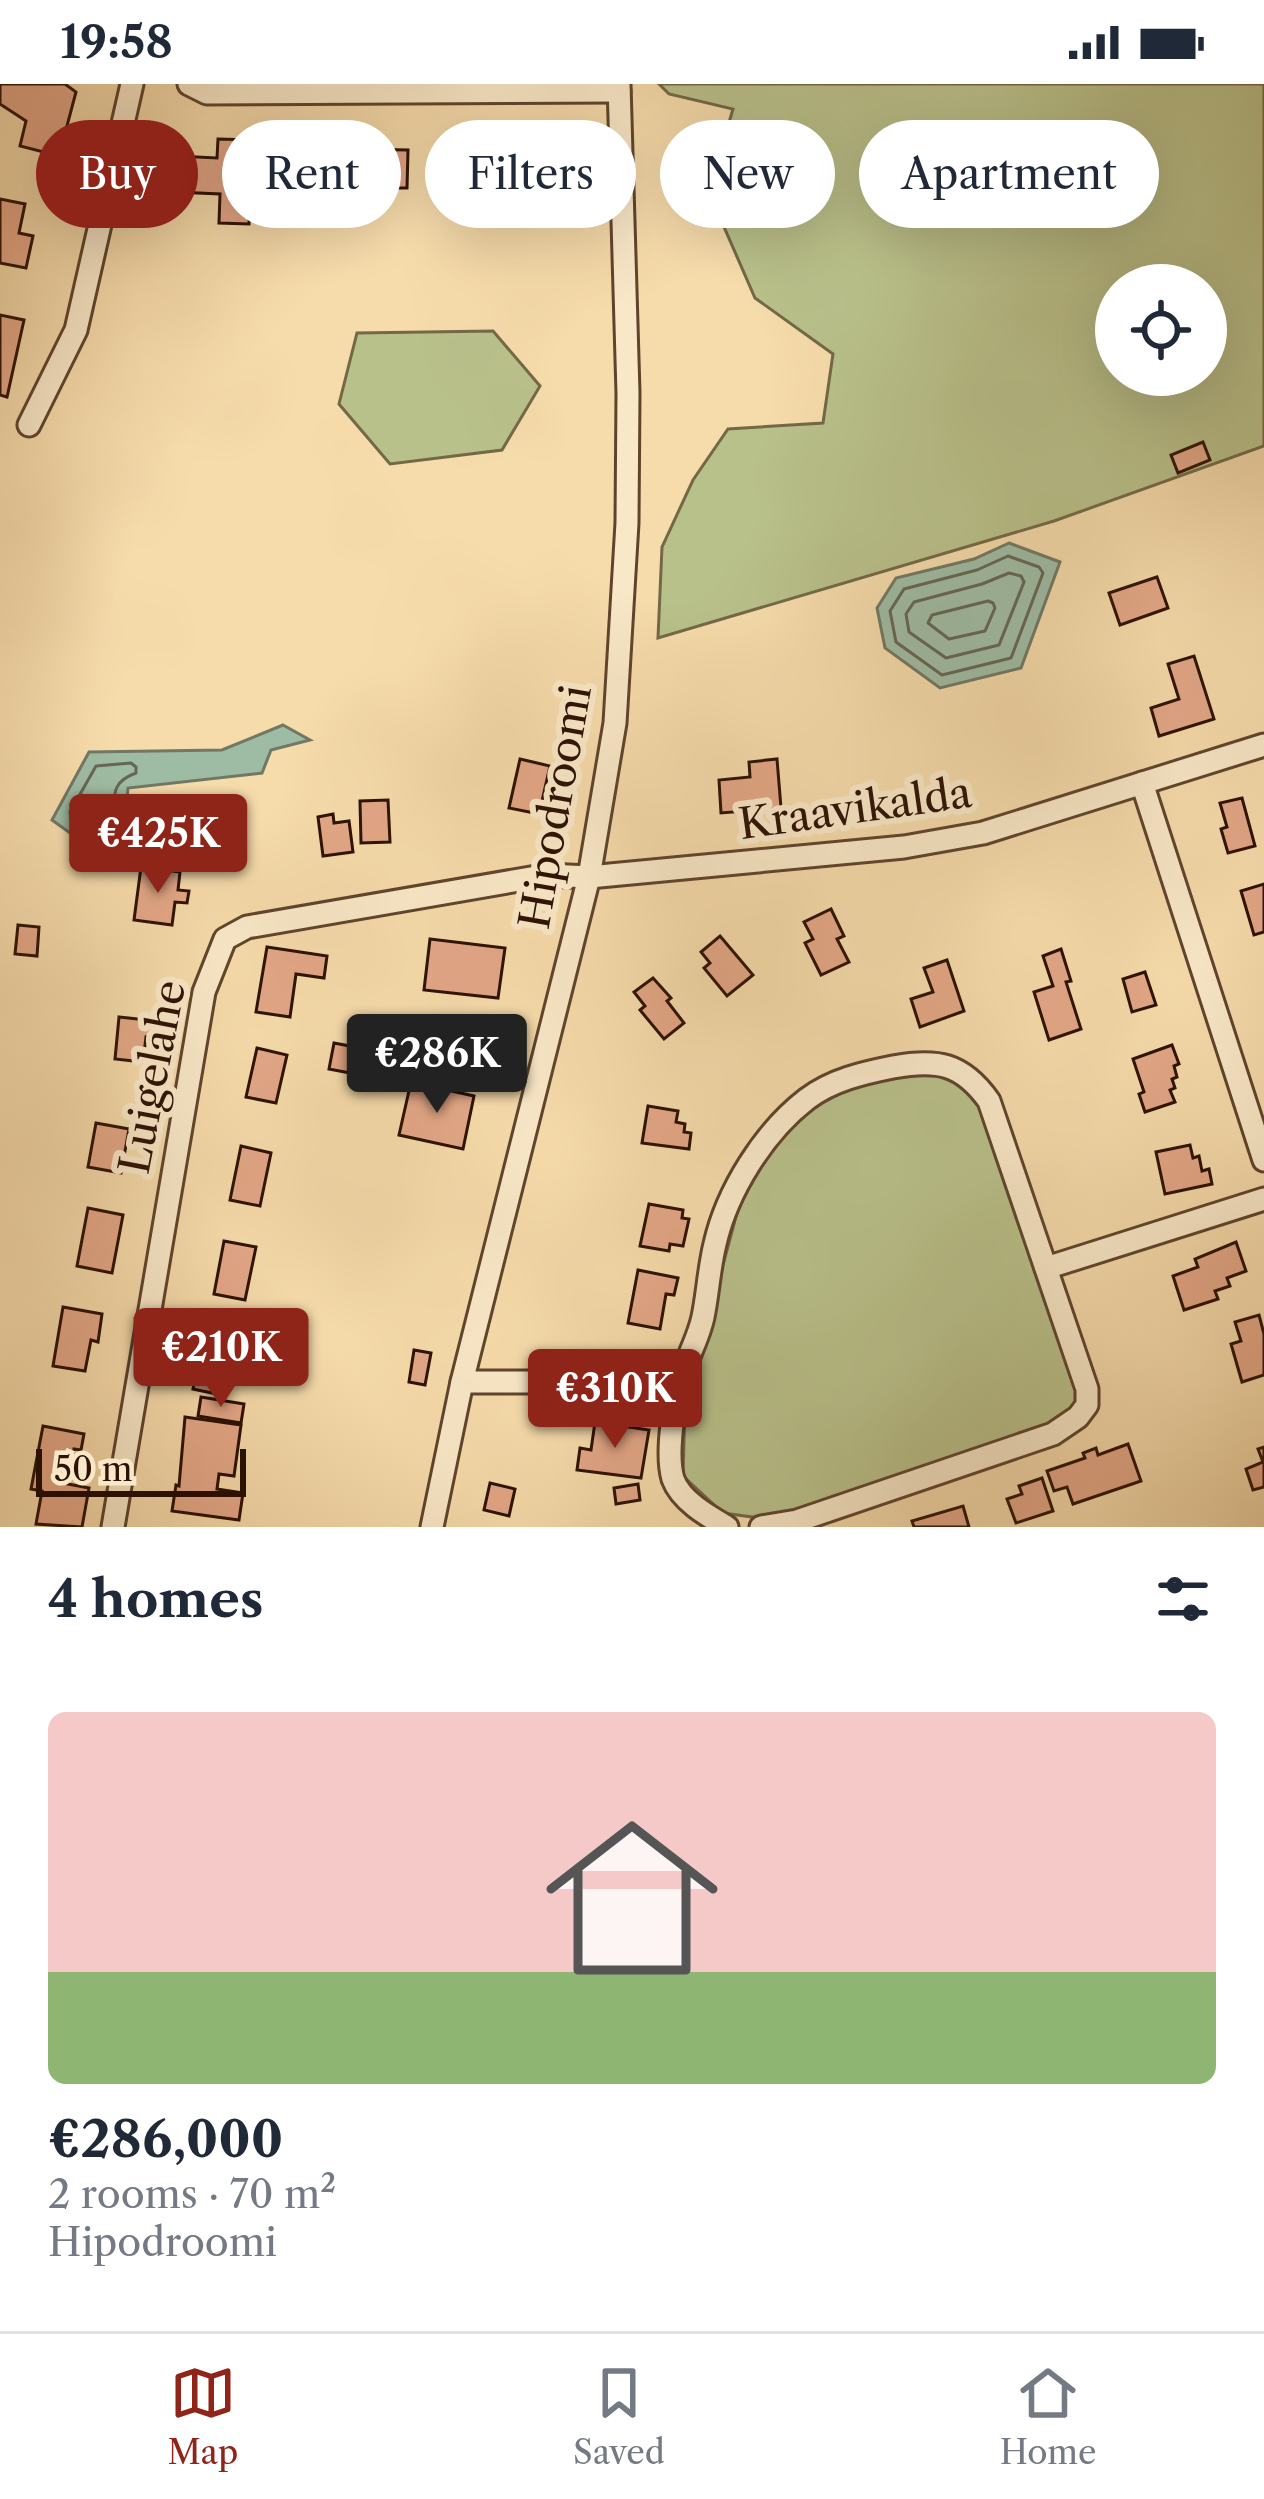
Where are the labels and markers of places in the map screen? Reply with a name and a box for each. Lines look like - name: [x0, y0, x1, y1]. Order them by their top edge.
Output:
- pin: €425K: [74, 794, 242, 896]
- pin: €286K: [353, 1014, 521, 1116]
- pin: €210K: [137, 1308, 305, 1410]
- pin: €310K: [531, 1349, 699, 1451]

